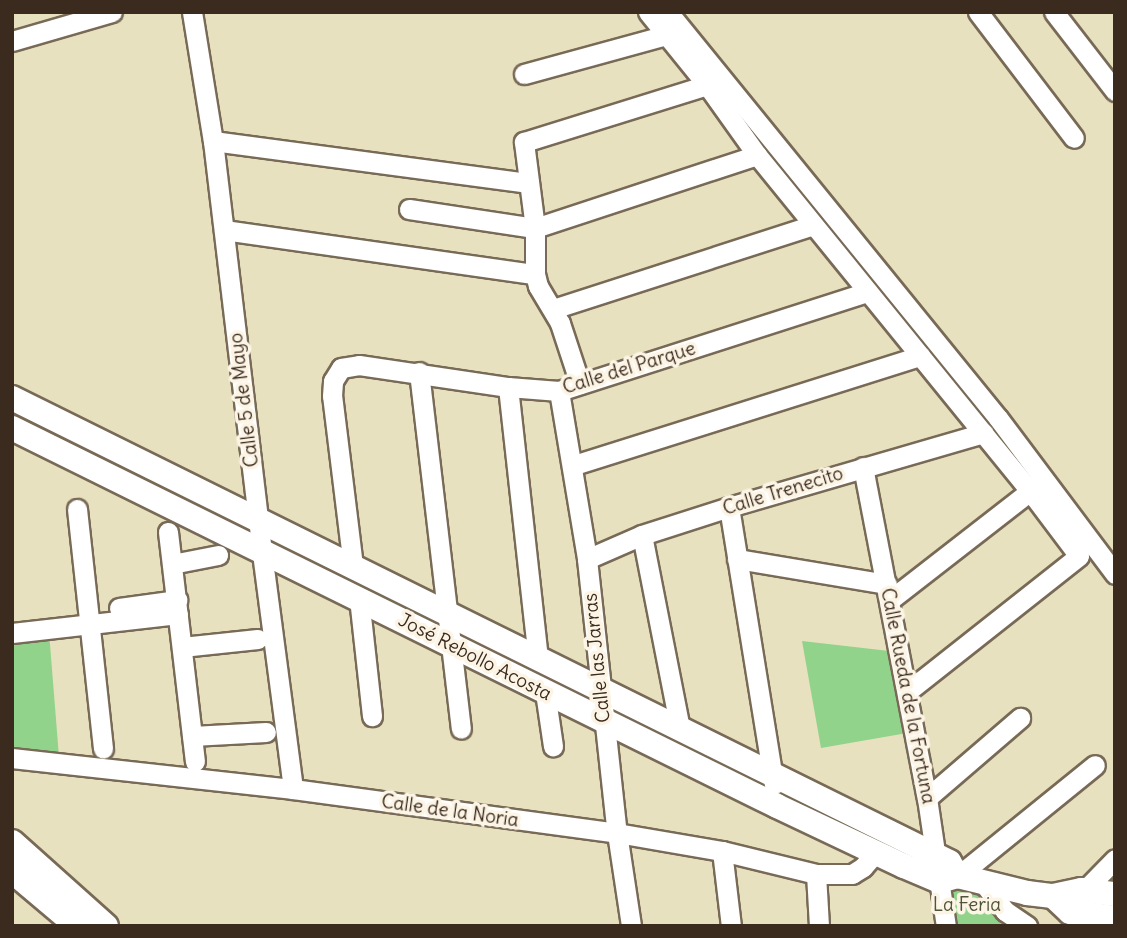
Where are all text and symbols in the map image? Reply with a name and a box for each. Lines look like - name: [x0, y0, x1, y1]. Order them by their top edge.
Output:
- street label: Calle 5 de Mayo: [224, 331, 264, 469]
- street label: Calle del Parque: [560, 337, 698, 399]
- street label: Calle Trenecito: [720, 462, 846, 520]
- street label: Calle Rueda de la Fortuna: [876, 586, 940, 806]
- street label: Calle las Jarras: [579, 592, 615, 724]
- street label: José Rebollo Acosta: [395, 609, 555, 705]
- street label: Calle de la Noria: [380, 790, 520, 832]
- park label: La Feria: [933, 894, 1001, 916]

